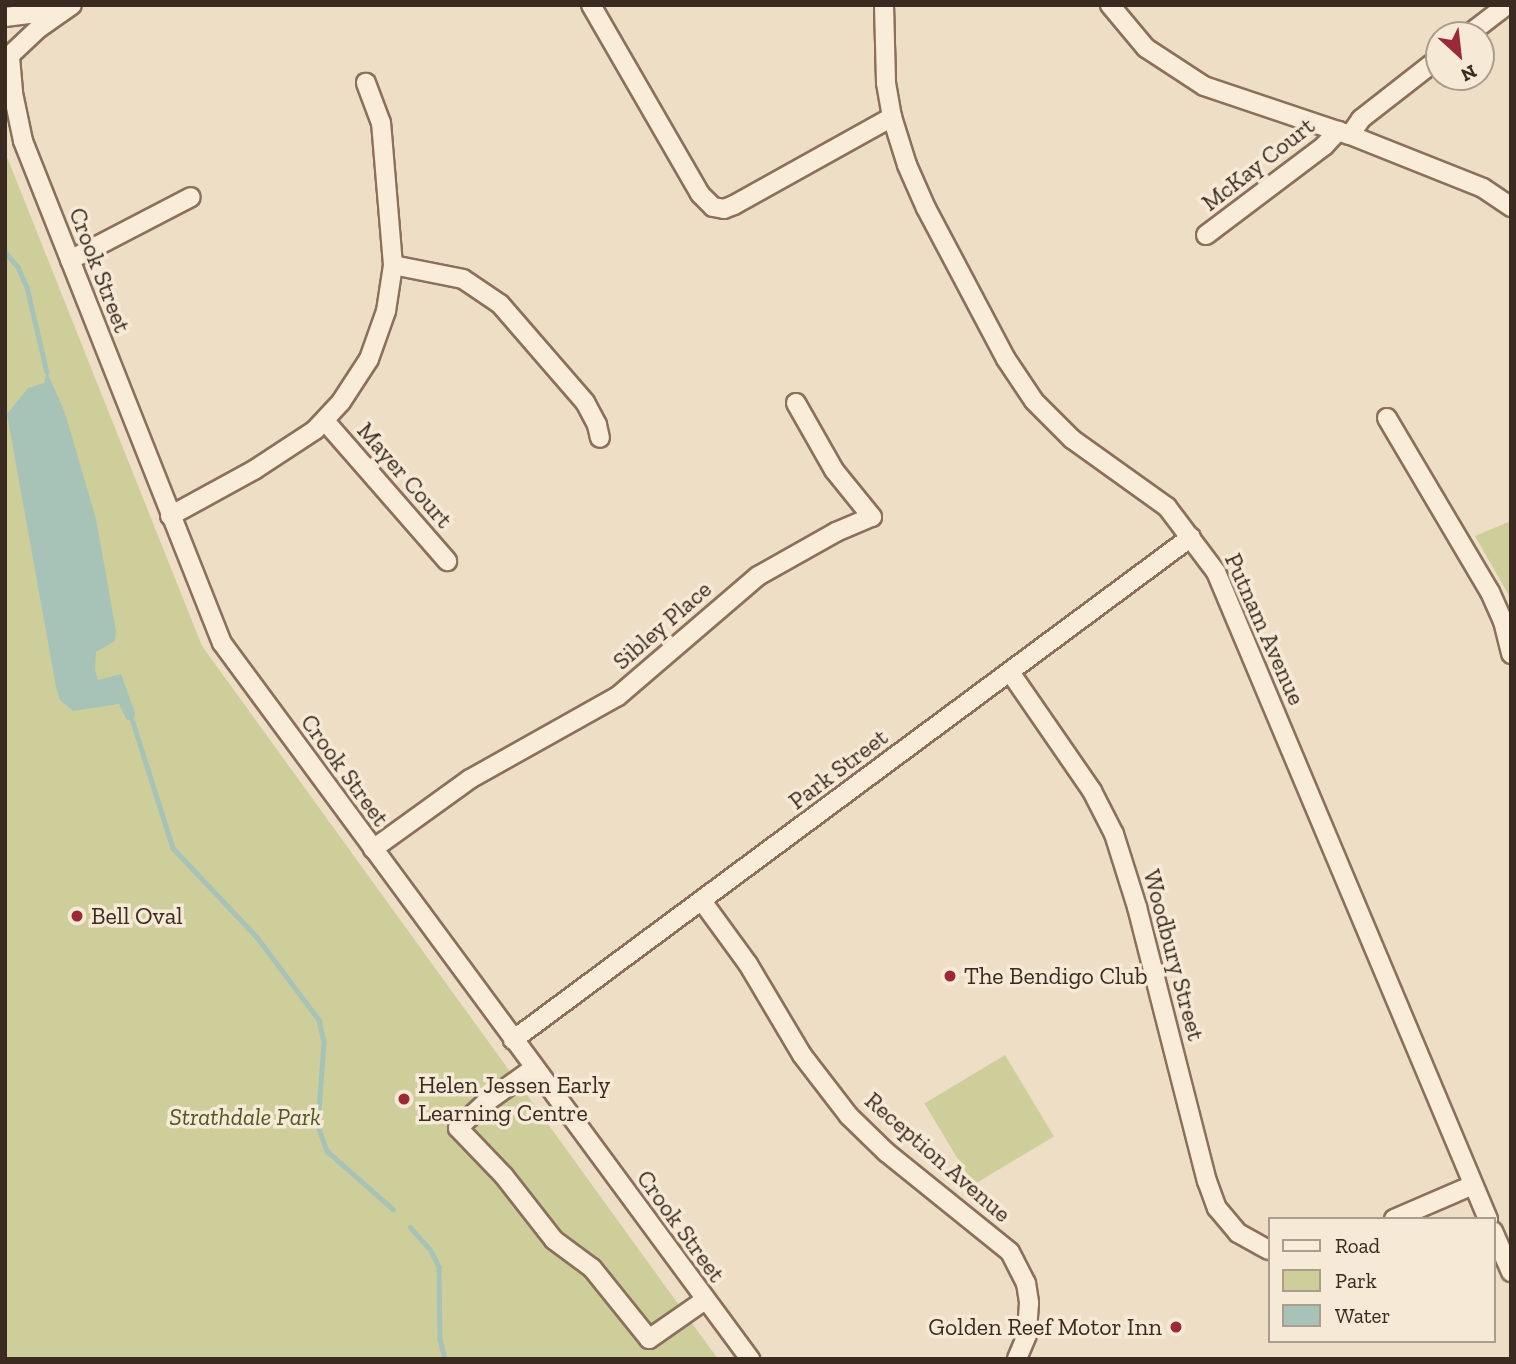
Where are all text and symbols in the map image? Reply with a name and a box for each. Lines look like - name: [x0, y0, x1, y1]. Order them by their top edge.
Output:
- north arrow: [1425, 21, 1495, 91]
- text: N: [1457, 60, 1481, 87]
- street label: McKay Court: [1196, 111, 1320, 217]
- street label: Crook Street: [63, 204, 137, 336]
- street label: Mayer Court: [351, 416, 459, 534]
- street label: Putnam Avenue: [1219, 548, 1311, 710]
- street label: Sibley Place: [607, 574, 717, 676]
- street label: Crook Street: [295, 708, 395, 832]
- street label: Park Street: [783, 722, 893, 816]
- street label: Woodbury Street: [1137, 866, 1211, 1044]
- place label: Bell Oval: [91, 902, 183, 930]
- marker: Bell Oval: [69, 908, 85, 924]
- place label: The Bendigo Club: [964, 962, 1148, 990]
- marker: The Bendigo Club: [942, 968, 958, 984]
- place label: Helen Jessen Early Learning Centre: [418, 1071, 611, 1127]
- street label: Reception Avenue: [859, 1086, 1017, 1228]
- marker: Helen Jessen Early Learning Centre: [396, 1091, 412, 1107]
- park label: Strathdale Park: [169, 1103, 321, 1131]
- street label: Crook Street: [631, 1164, 731, 1288]
- legend: [1268, 1217, 1495, 1343]
- text: Road: [1335, 1233, 1380, 1258]
- text: Park: [1335, 1268, 1377, 1293]
- text: Water: [1335, 1303, 1390, 1328]
- place label: Golden Reef Motor Inn: [928, 1313, 1162, 1341]
- marker: Golden Reef Motor Inn: [1168, 1319, 1184, 1335]

